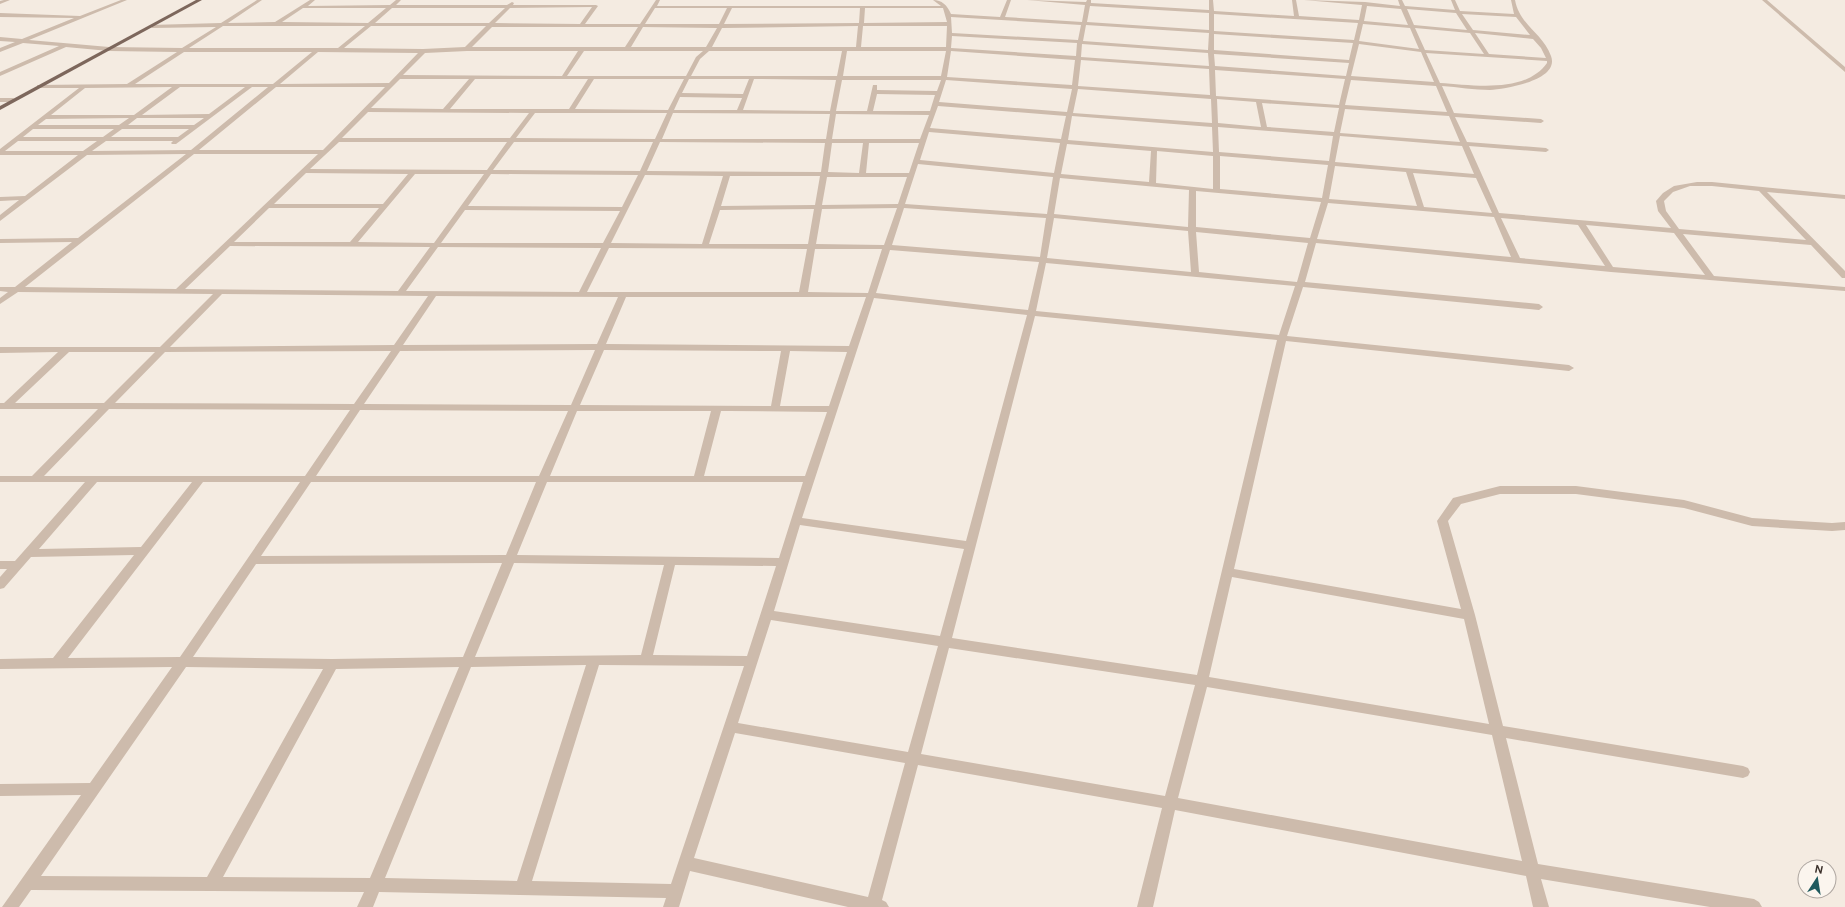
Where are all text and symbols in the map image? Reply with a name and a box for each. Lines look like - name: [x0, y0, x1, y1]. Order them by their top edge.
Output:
- north arrow: [1797, 859, 1837, 899]
- text: N: [1814, 862, 1824, 877]

